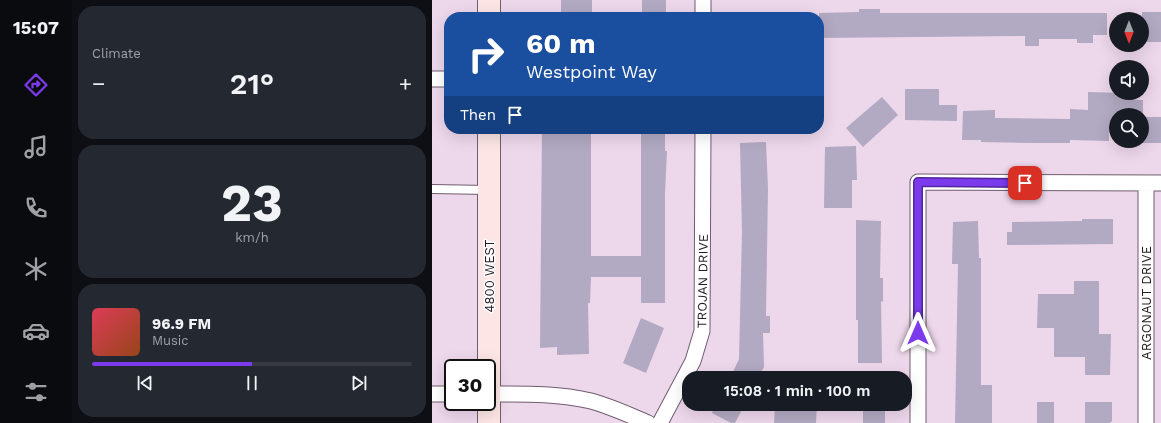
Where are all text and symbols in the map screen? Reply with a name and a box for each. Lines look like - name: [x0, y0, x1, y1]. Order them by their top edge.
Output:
- north arrow: [1109, 12, 1149, 52]
- map controls: [1109, 12, 1149, 148]
- text: 15:07: [13, 17, 59, 38]
- text: 60 m: [526, 27, 596, 60]
- icon: right: [460, 28, 512, 80]
- text: Climate: [92, 46, 141, 61]
- button: sound: [1109, 60, 1149, 100]
- text: Westpoint Way: [526, 61, 657, 82]
- text: 21°: [230, 66, 274, 101]
- icon: directions: [22, 71, 50, 99]
- text: −: [92, 71, 105, 96]
- text: +: [399, 71, 412, 96]
- icon: arrive: [504, 104, 526, 126]
- text: Then: [460, 106, 496, 124]
- button: search: [1109, 108, 1149, 148]
- icon: music: [22, 133, 50, 161]
- pin: [1008, 166, 1042, 200]
- icon: arrive: [1014, 172, 1036, 194]
- text: 23: [221, 173, 283, 234]
- icon: phone: [22, 194, 50, 222]
- text: km/h: [235, 230, 269, 245]
- street label: TROJAN DRIVE: [694, 234, 711, 328]
- street label: 4800 WEST: [482, 239, 497, 312]
- street label: ARGONAUT DRIVE: [1139, 246, 1154, 360]
- icon: climate: [22, 255, 50, 283]
- position arrow: [897, 312, 939, 354]
- text: 96.9 FM: [152, 315, 211, 333]
- icon: car: [22, 317, 50, 345]
- text: Music: [152, 333, 189, 348]
- speed limit sign: 30: [444, 359, 496, 411]
- icon: previous: [134, 372, 156, 394]
- icon: pause: [241, 372, 263, 394]
- icon: next: [348, 372, 370, 394]
- icon: filters: [22, 378, 50, 406]
- text: 15:08 · 1 min · 100 m: [724, 382, 870, 400]

